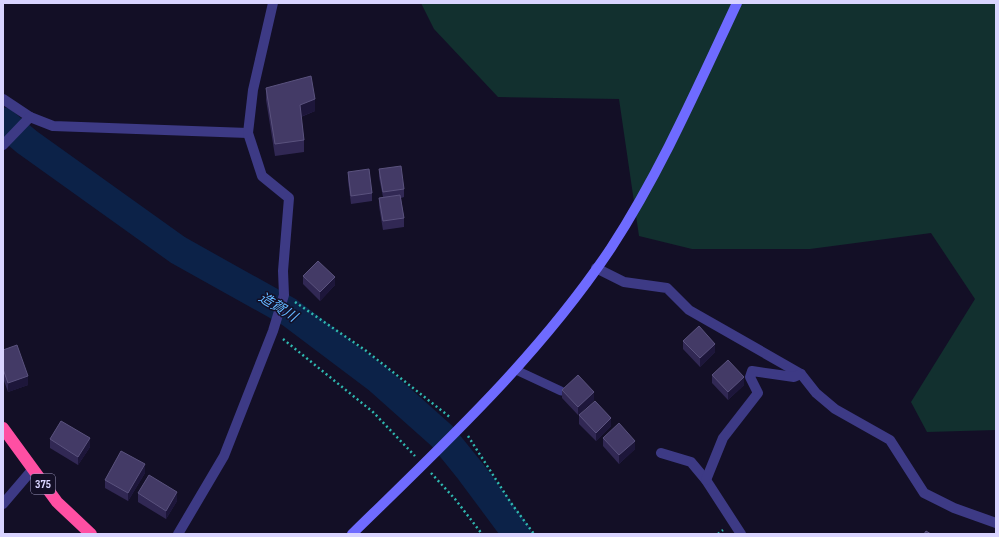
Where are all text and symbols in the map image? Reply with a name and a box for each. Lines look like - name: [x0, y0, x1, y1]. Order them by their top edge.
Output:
- water label: 造賀川: [256, 289, 302, 326]
- road number: 375: [31, 474, 55, 494]

